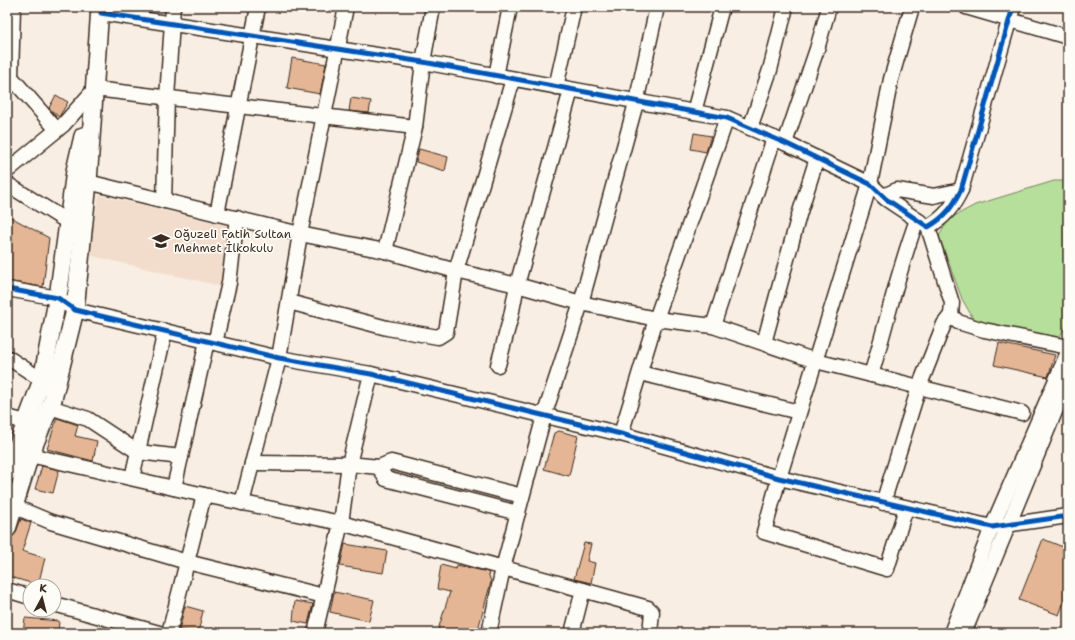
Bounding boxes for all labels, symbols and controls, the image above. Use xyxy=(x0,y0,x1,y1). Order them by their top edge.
place label: Oğuzeli Fatih Sultan Mehmet İlkokulu xyxy=(174,226,291,256)
school or university icon: Oğuzeli Fatih Sultan Mehmet İlkokulu xyxy=(151,231,171,251)
north arrow xyxy=(22,578,62,618)
text: K xyxy=(39,581,48,597)

